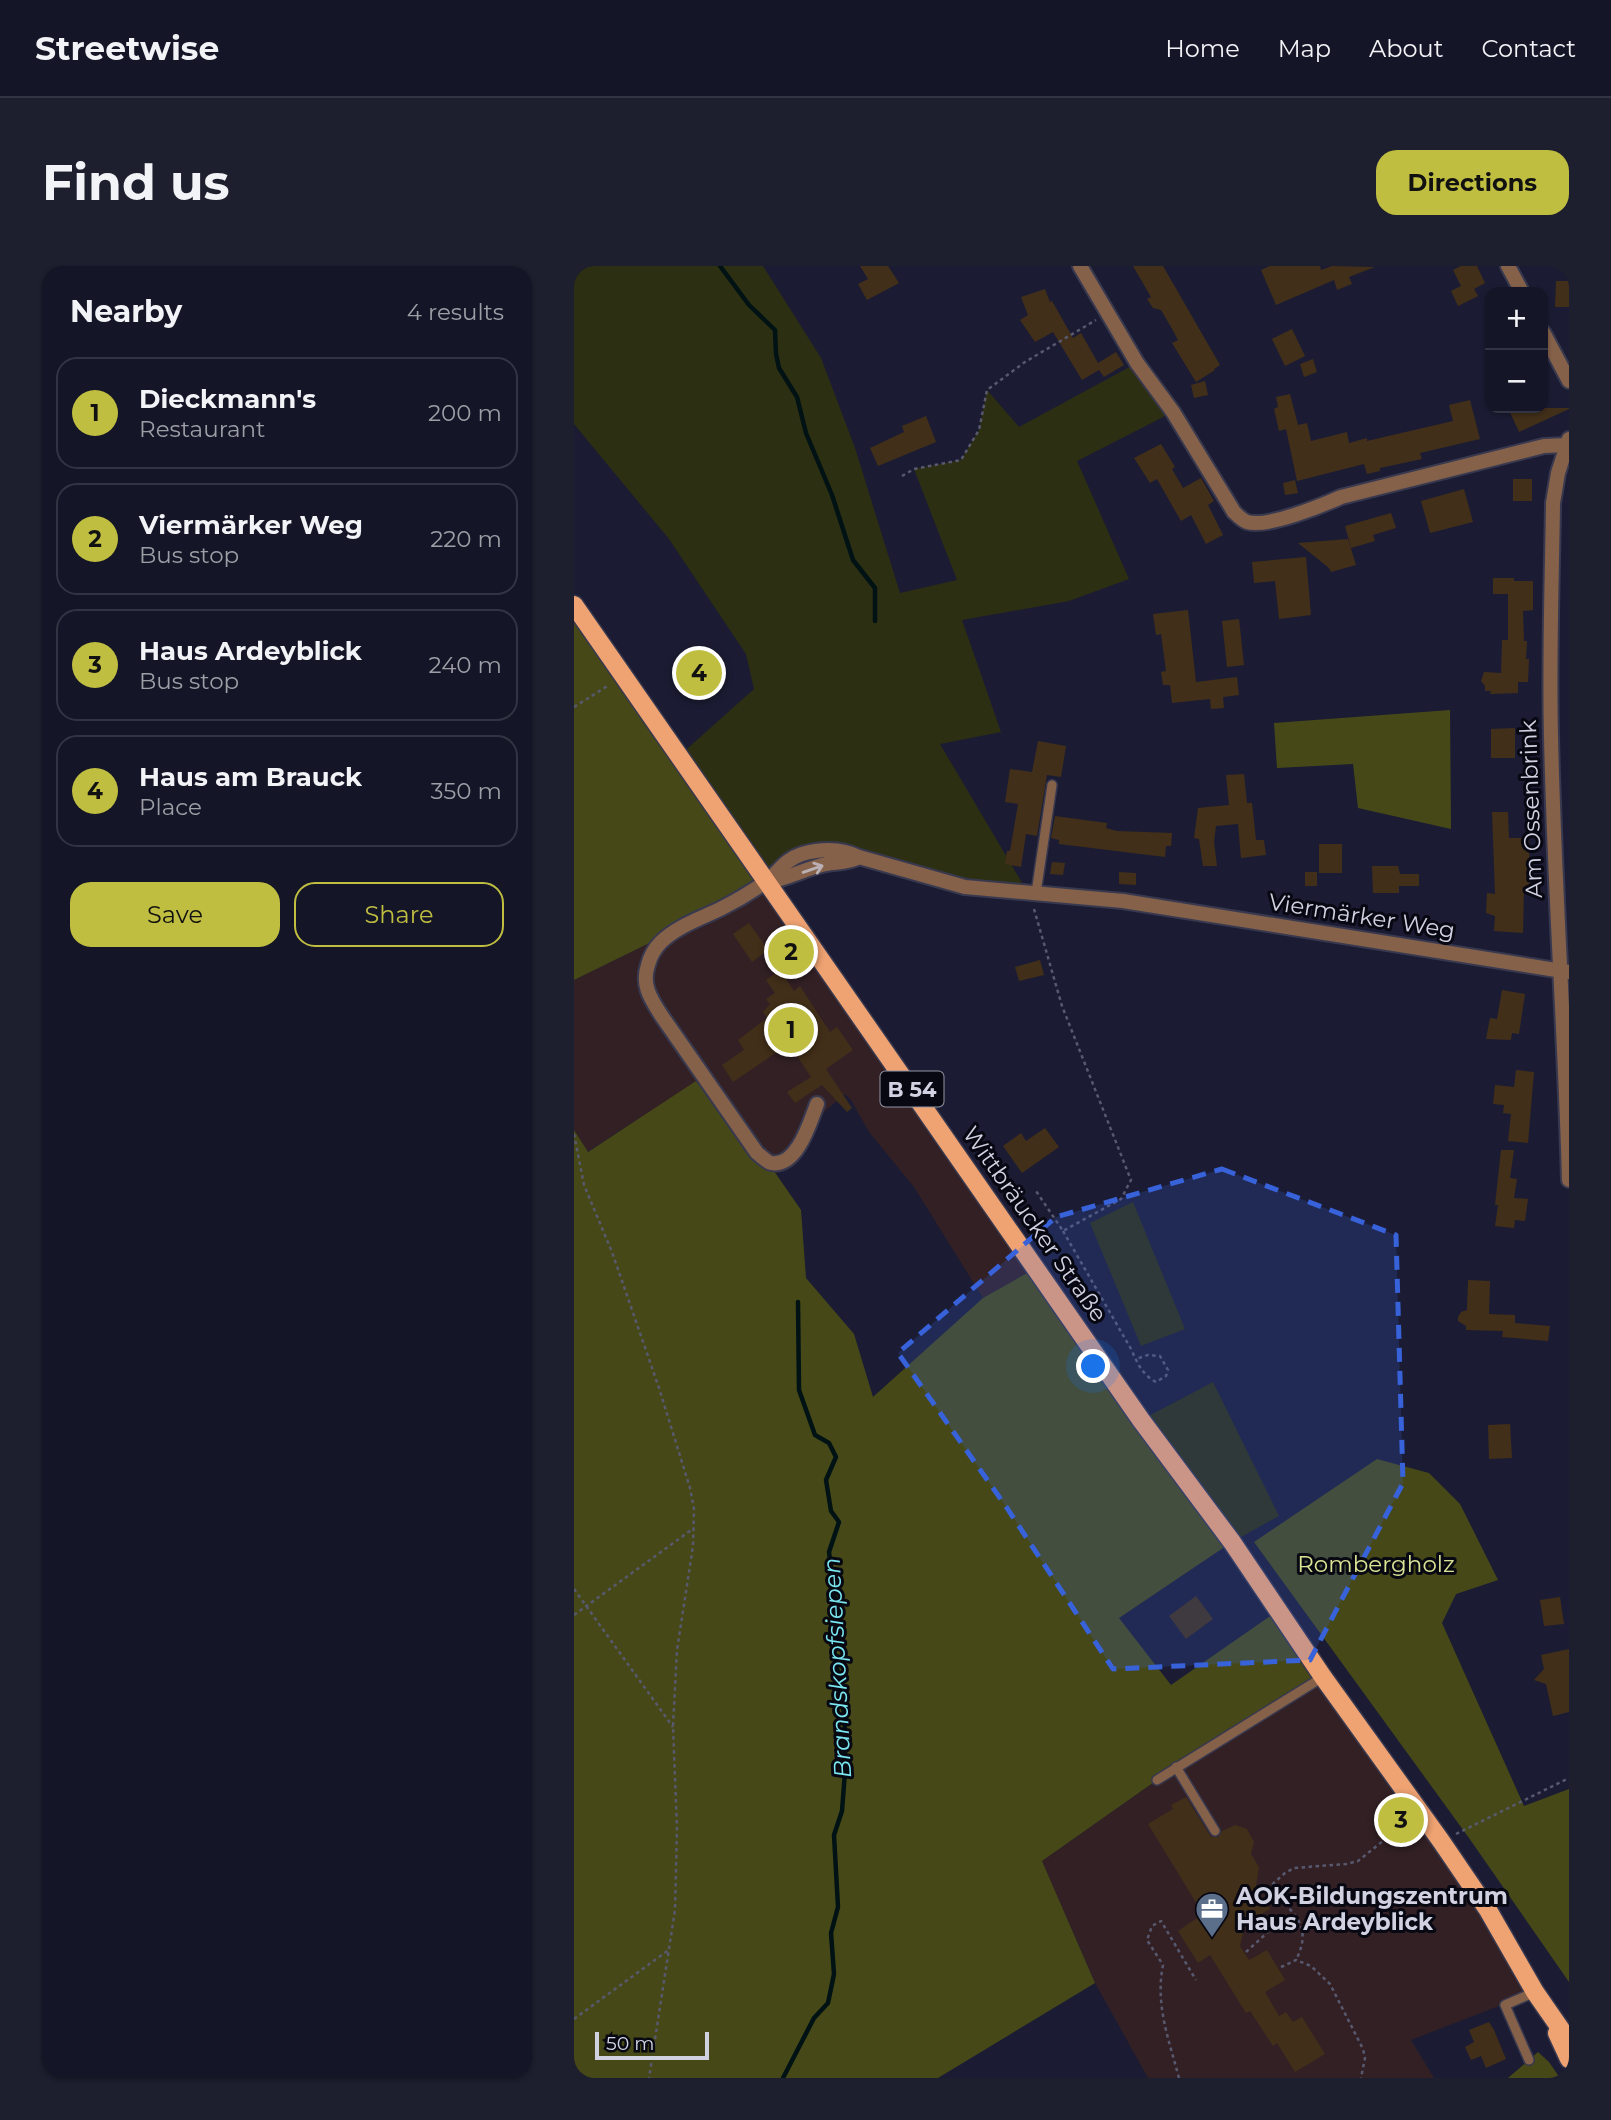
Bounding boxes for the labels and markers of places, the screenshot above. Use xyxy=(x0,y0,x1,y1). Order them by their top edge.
pin: 4 xyxy=(676,647,722,699)
pin: 2 xyxy=(768,926,814,978)
pin: 1 xyxy=(768,1004,814,1056)
pin: 3 xyxy=(1378,1794,1424,1846)
place label: AOK-Bildungszentrum Haus Ardeyblick xyxy=(1235,1882,1508,1936)
office icon: AOK-Bildungszentrum Haus Ardeyblick xyxy=(1193,1890,1231,1939)

